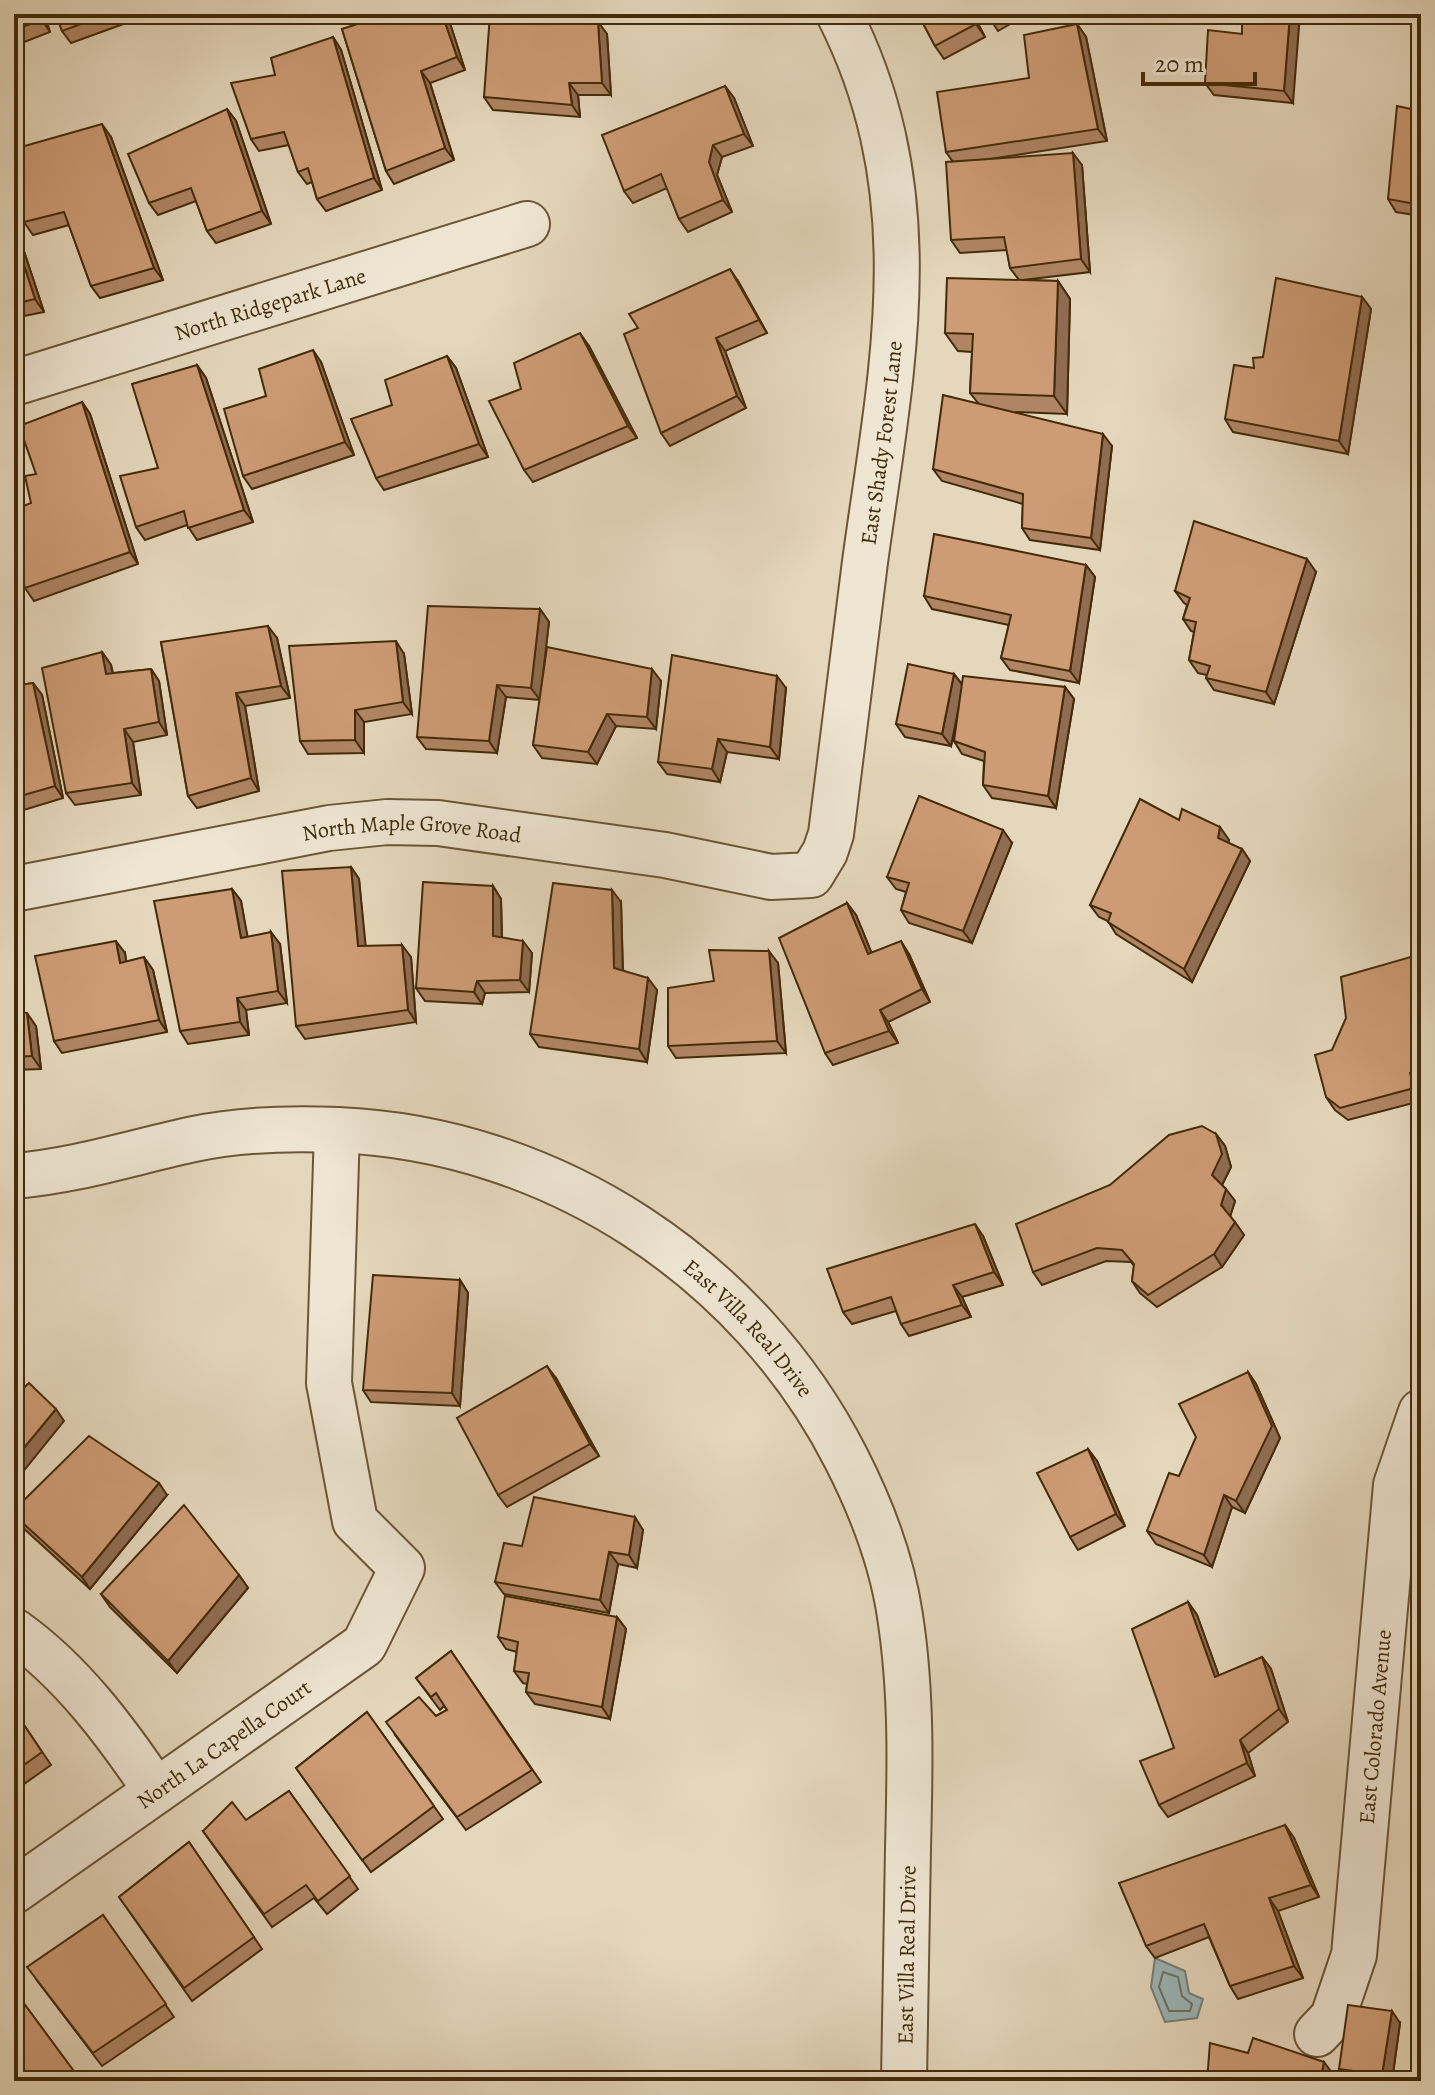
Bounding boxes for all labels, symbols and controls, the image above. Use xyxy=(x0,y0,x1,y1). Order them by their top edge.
scale bar xyxy=(1143,36,1255,86)
text: 20 m xyxy=(1155,48,1204,80)
street label: North Ridgepark Lane xyxy=(171,261,370,348)
street label: East Shady Forest Lane xyxy=(854,339,910,547)
street label: North Maple Grove Road xyxy=(300,808,523,851)
street label: East Villa Real Drive xyxy=(677,1252,820,1404)
street label: East Colorado Avenue xyxy=(1352,1628,1399,1825)
street label: North La Capella Court xyxy=(131,1673,317,1816)
street label: East Villa Real Drive xyxy=(890,1865,924,2045)

